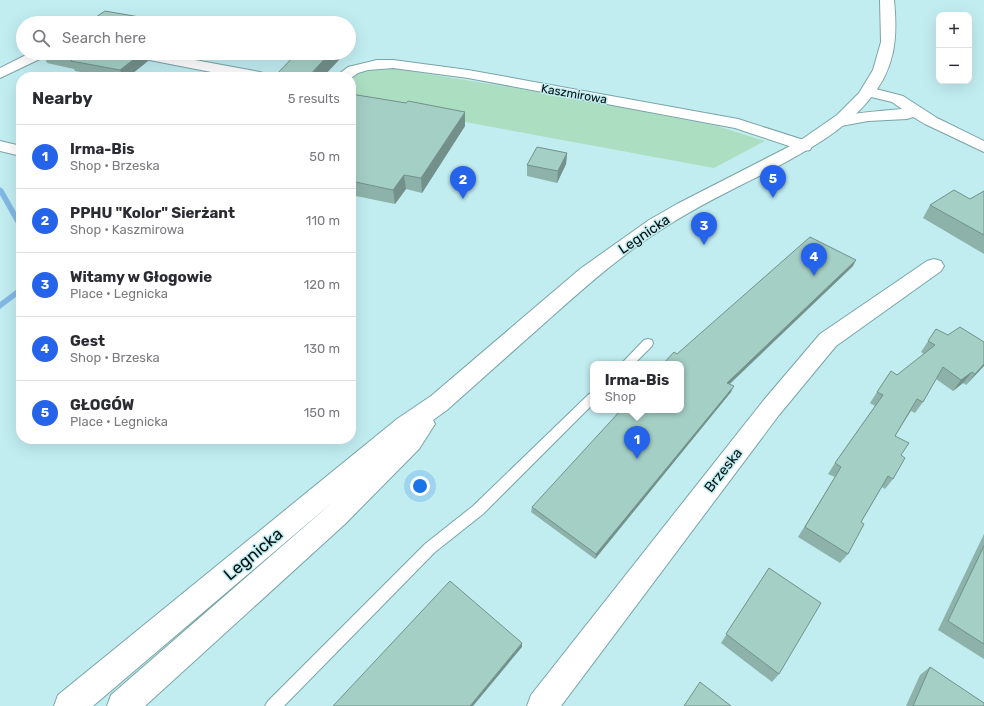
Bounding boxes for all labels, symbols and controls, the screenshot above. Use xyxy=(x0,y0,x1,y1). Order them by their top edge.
map controls xyxy=(936,12,972,84)
button: + xyxy=(936,12,972,48)
search box xyxy=(16,16,356,60)
icon: search xyxy=(30,27,52,49)
text: Search here xyxy=(62,29,146,47)
button: − xyxy=(936,48,972,84)
street label: Kaszmirowa xyxy=(540,81,608,107)
text: Nearby xyxy=(32,88,93,108)
text: 5 results xyxy=(288,91,340,106)
text: Irma-Bis xyxy=(70,140,135,158)
text: 1 xyxy=(42,149,48,164)
text: 50 m xyxy=(309,149,340,164)
text: Shop · Brzeska xyxy=(70,158,160,173)
pin: 5 xyxy=(760,165,786,198)
pin: 2 xyxy=(450,166,476,199)
text: PPHU "Kolor" Sierżant xyxy=(70,204,235,222)
street label: Legnicka xyxy=(615,211,673,258)
pin: 3 xyxy=(691,212,717,245)
text: 2 xyxy=(41,213,49,228)
text: 110 m xyxy=(306,213,340,228)
text: Shop · Kaszmirowa xyxy=(70,222,184,237)
pin: 4 xyxy=(801,243,827,276)
text: Witamy w Głogowie xyxy=(70,268,212,286)
text: 3 xyxy=(41,277,49,292)
text: 120 m xyxy=(304,277,340,292)
text: Place · Legnicka xyxy=(70,286,168,301)
text: Gest xyxy=(70,332,105,350)
text: 4 xyxy=(41,341,49,356)
text: 130 m xyxy=(304,341,340,356)
text: Shop · Brzeska xyxy=(70,350,160,365)
popup xyxy=(590,361,684,413)
text: Irma-Bis xyxy=(605,371,669,389)
text: Shop xyxy=(605,389,636,404)
text: GŁOGÓW xyxy=(70,396,134,414)
text: 5 xyxy=(41,405,49,420)
text: 150 m xyxy=(304,405,340,420)
text: Place · Legnicka xyxy=(70,414,168,429)
pin: 1 xyxy=(624,426,650,459)
street label: Brzeska xyxy=(701,445,746,496)
your location xyxy=(410,476,430,496)
street label: Legnicka xyxy=(219,524,287,584)

